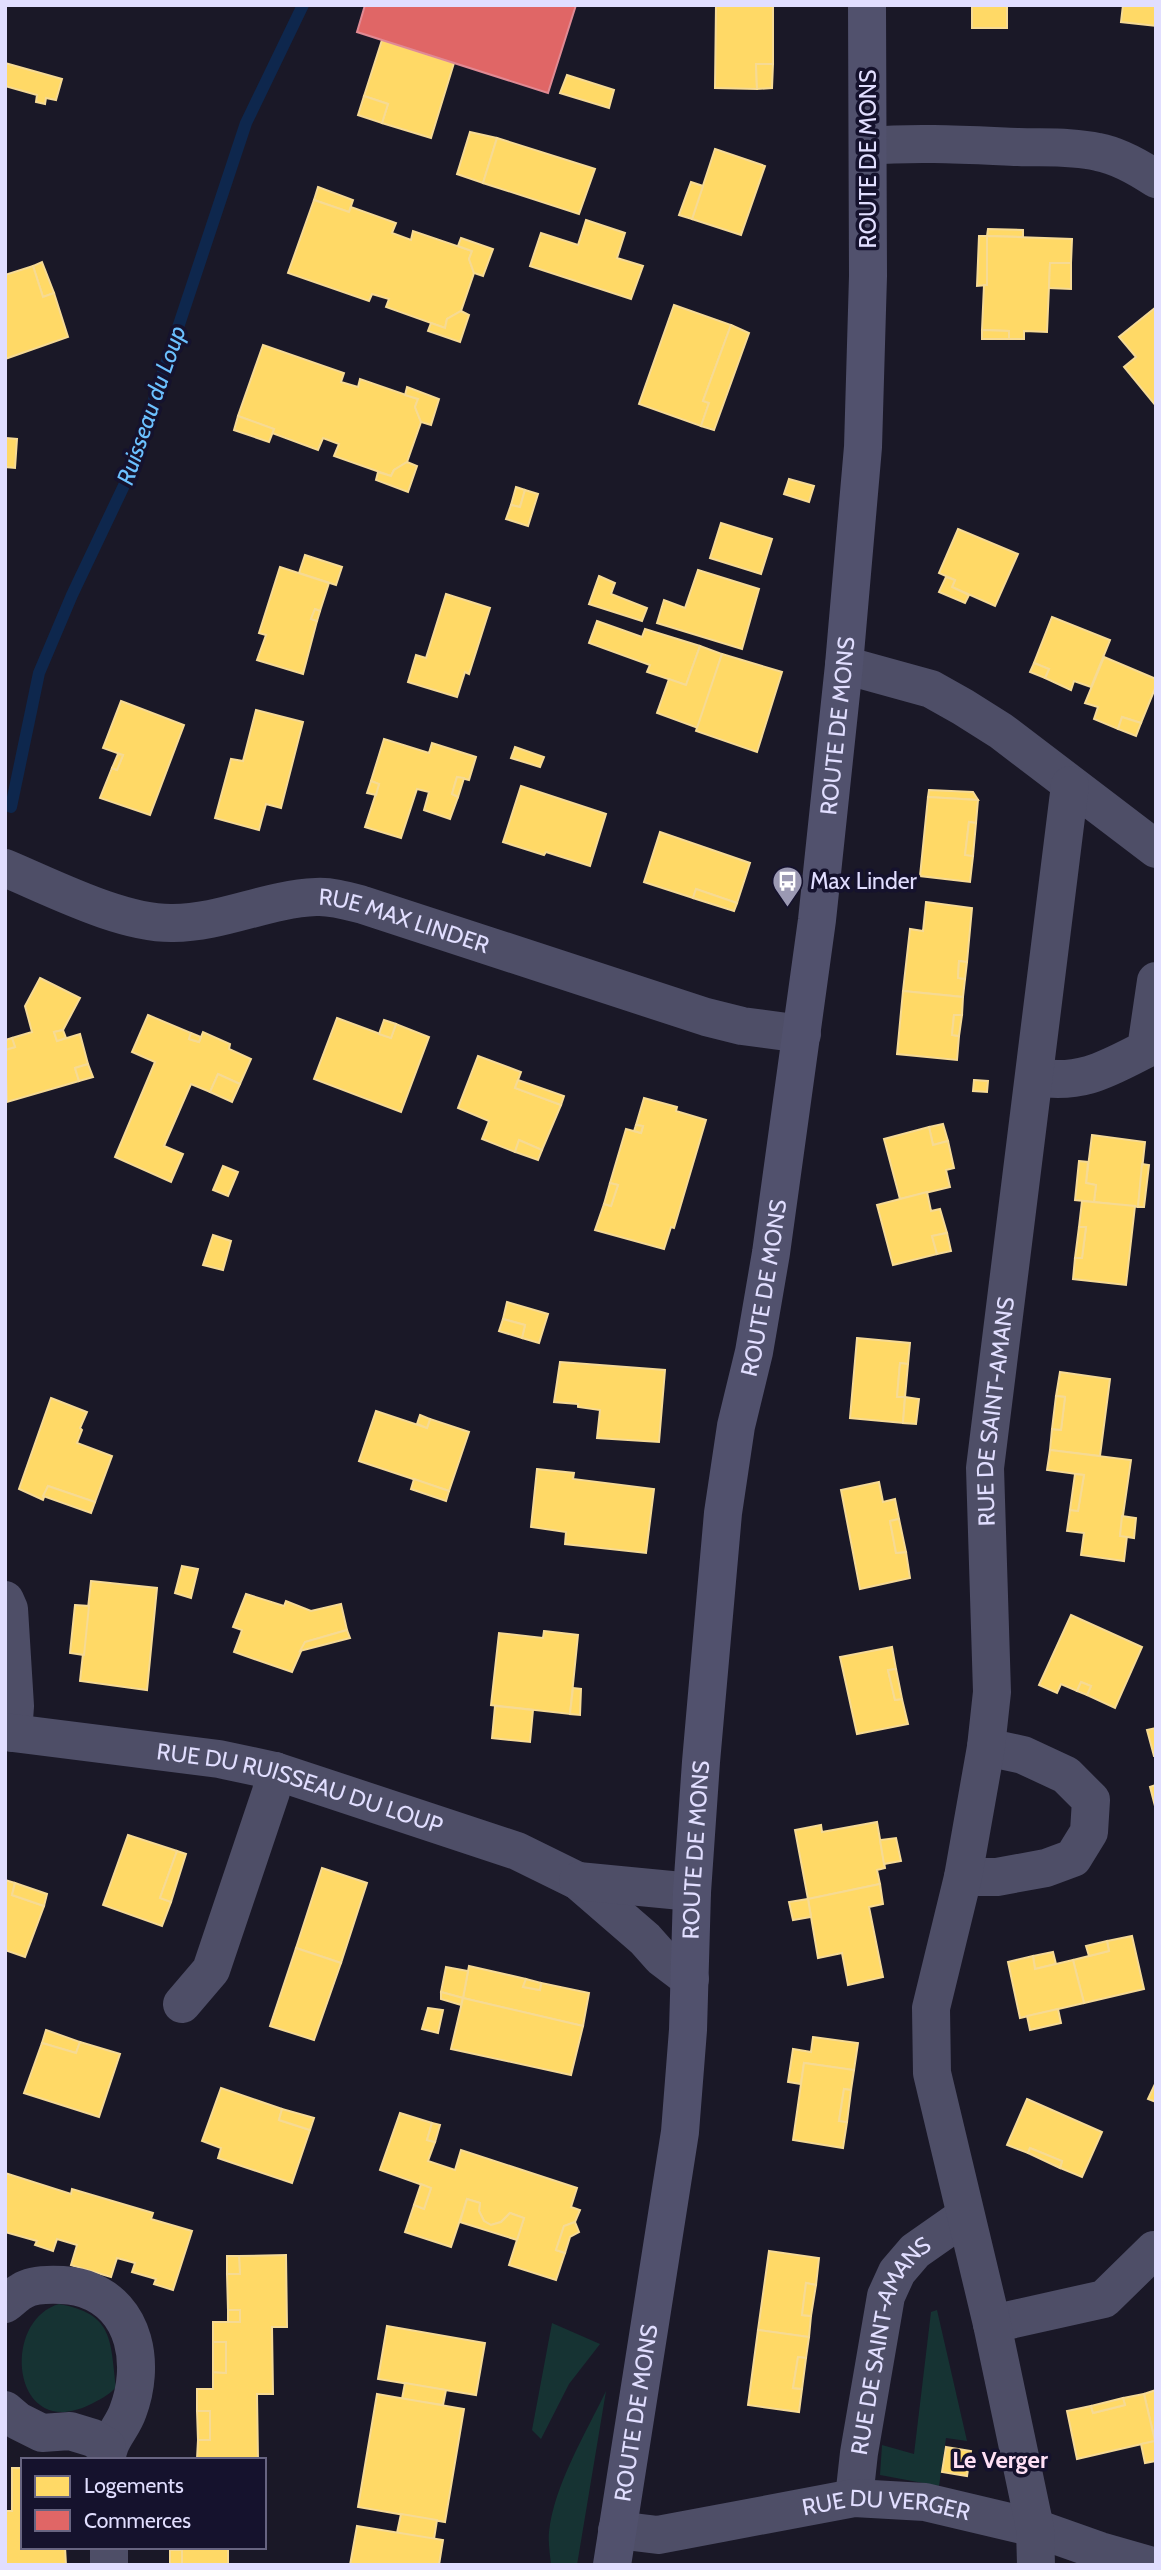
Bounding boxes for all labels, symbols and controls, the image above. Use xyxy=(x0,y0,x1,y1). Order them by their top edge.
street label: ROUTE DE MONS xyxy=(854,70,882,248)
water label: Ruisseau du Loup xyxy=(110,322,192,488)
street label: ROUTE DE MONS xyxy=(814,635,860,816)
bus stop icon: Max Linder xyxy=(770,864,804,908)
place label: Max Linder xyxy=(810,867,917,895)
street label: RUE MAX LINDER xyxy=(318,883,493,959)
street label: ROUTE DE MONS xyxy=(735,1198,792,1379)
street label: RUE DE SAINT-AMANS xyxy=(971,1295,1020,1527)
street label: RUE DU RUISSEAU DU LOUP xyxy=(155,1737,446,1840)
street label: ROUTE DE MONS xyxy=(677,1760,715,1940)
street label: RUE DE SAINT-AMANS xyxy=(845,2231,936,2457)
street label: ROUTE DE MONS xyxy=(608,2322,664,2503)
district label: Le Verger xyxy=(952,2445,1048,2474)
legend xyxy=(21,2458,266,2549)
text: Logements xyxy=(84,2473,184,2498)
street label: RUE DU VERGER xyxy=(800,2484,973,2526)
text: Commerces xyxy=(84,2508,191,2533)

